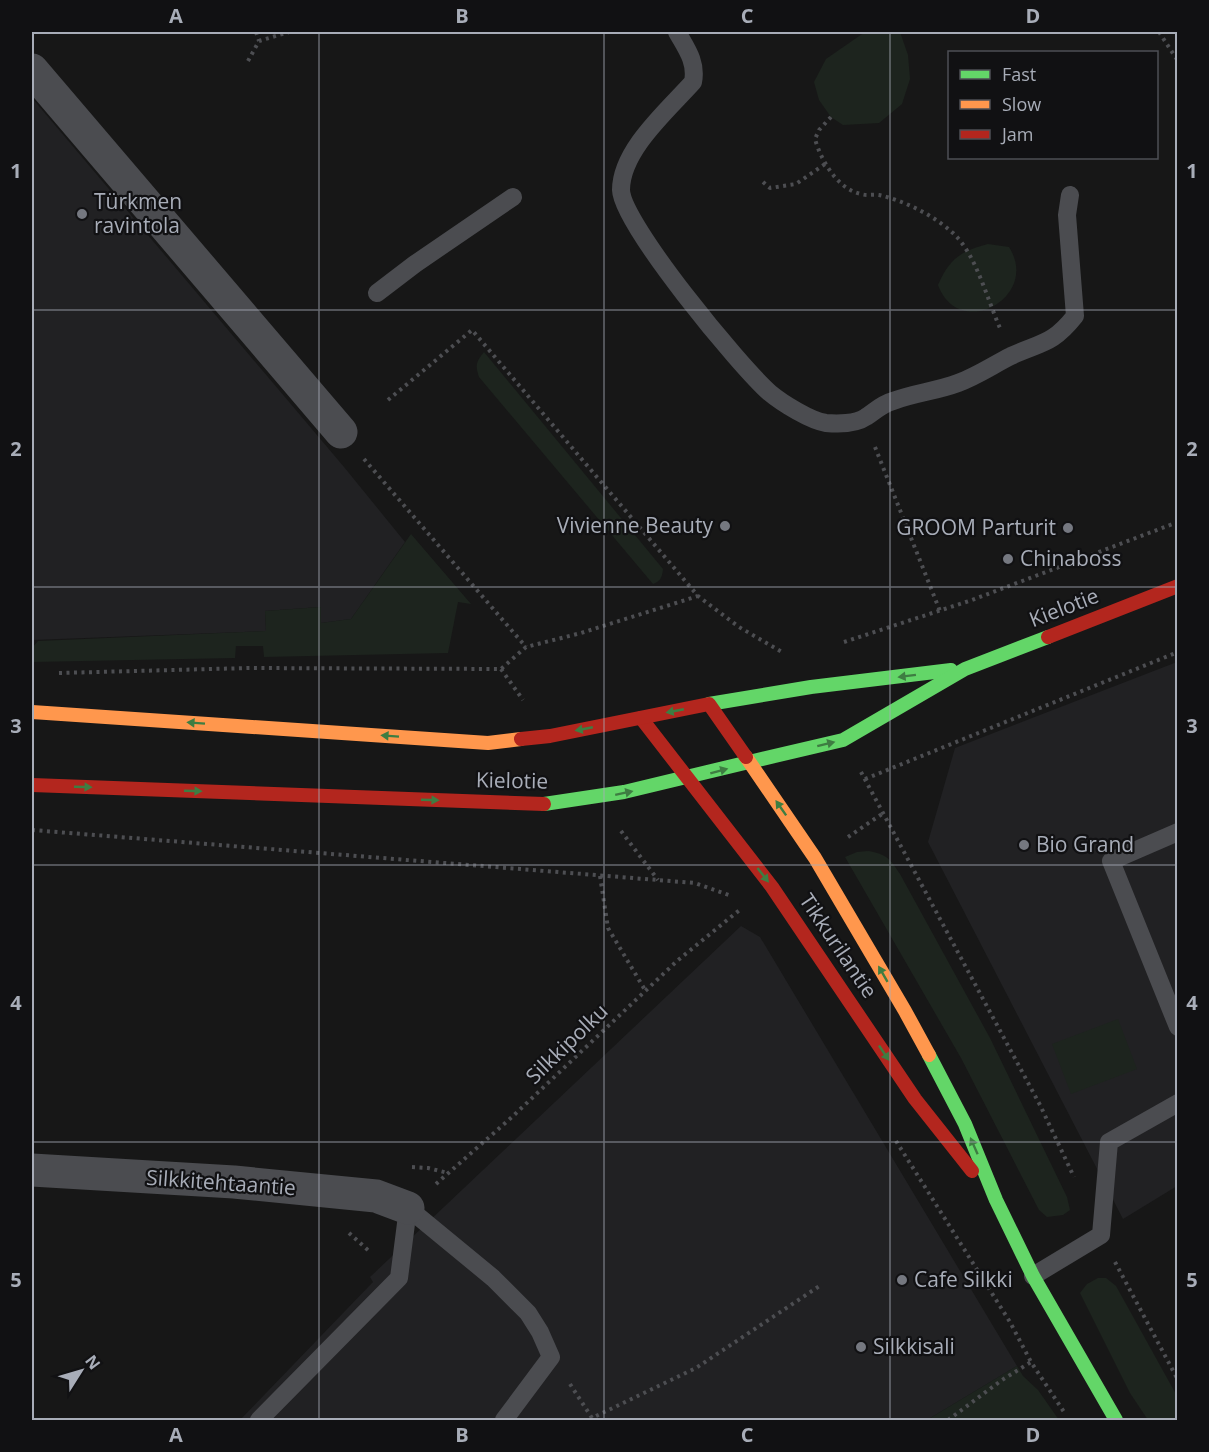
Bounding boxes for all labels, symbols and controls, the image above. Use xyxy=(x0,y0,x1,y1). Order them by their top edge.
text: A xyxy=(169,2,183,29)
text: B xyxy=(455,2,469,29)
text: C xyxy=(741,2,754,29)
text: D xyxy=(1026,2,1040,29)
legend xyxy=(948,51,1158,159)
text: Fast xyxy=(1002,62,1036,86)
text: Slow xyxy=(1002,92,1041,116)
text: Jam xyxy=(1000,122,1034,146)
text: 1 xyxy=(10,157,22,184)
text: 1 xyxy=(1186,157,1198,184)
place label: Türkmen ravintola xyxy=(94,187,182,239)
marker: Türkmen ravintola xyxy=(75,207,89,221)
text: 2 xyxy=(10,435,22,462)
text: 2 xyxy=(1186,435,1198,462)
place label: Vivienne Beauty xyxy=(557,511,713,539)
place label: GROOM Parturit xyxy=(896,513,1056,541)
marker: Vivienne Beauty xyxy=(718,519,732,533)
marker: GROOM Parturit xyxy=(1061,521,1075,535)
place label: Chinaboss xyxy=(1020,544,1121,572)
marker: Chinaboss xyxy=(1001,552,1015,566)
street label: Kielotie xyxy=(1025,581,1102,633)
one-way arrow xyxy=(897,671,916,680)
one-way arrow xyxy=(665,707,684,716)
text: 3 xyxy=(10,712,22,739)
text: 3 xyxy=(1186,712,1198,739)
one-way arrow xyxy=(186,718,205,727)
one-way arrow xyxy=(575,725,593,735)
one-way arrow xyxy=(381,731,400,741)
one-way arrow xyxy=(817,738,836,748)
street label: Kielotie xyxy=(476,765,548,795)
one-way arrow xyxy=(709,765,728,775)
one-way arrow xyxy=(74,782,93,792)
one-way arrow xyxy=(184,786,203,796)
one-way arrow xyxy=(615,788,634,797)
one-way arrow xyxy=(421,795,440,805)
one-way arrow xyxy=(776,800,787,816)
place label: Bio Grand xyxy=(1036,830,1134,858)
marker: Bio Grand xyxy=(1017,838,1031,852)
one-way arrow xyxy=(756,867,768,882)
street label: Tikkurilantie xyxy=(794,888,884,1003)
one-way arrow xyxy=(879,965,889,982)
text: 4 xyxy=(10,989,22,1016)
text: 4 xyxy=(1186,989,1198,1016)
street label: Silkkipolku xyxy=(519,997,614,1090)
one-way arrow xyxy=(879,1045,890,1061)
one-way arrow xyxy=(970,1137,979,1154)
street label: Silkkitehtaantie xyxy=(145,1163,297,1201)
place label: Cafe Silkki xyxy=(914,1265,1013,1293)
text: 5 xyxy=(10,1266,22,1293)
text: 5 xyxy=(1186,1266,1198,1293)
marker: Cafe Silkki xyxy=(895,1273,909,1287)
place label: Silkkisali xyxy=(873,1332,955,1360)
marker: Silkkisali xyxy=(854,1340,868,1354)
north arrow xyxy=(51,1341,111,1401)
text: N xyxy=(80,1350,106,1374)
text: A xyxy=(169,1421,183,1448)
text: B xyxy=(455,1421,469,1448)
text: C xyxy=(741,1421,754,1448)
text: D xyxy=(1026,1421,1040,1448)

